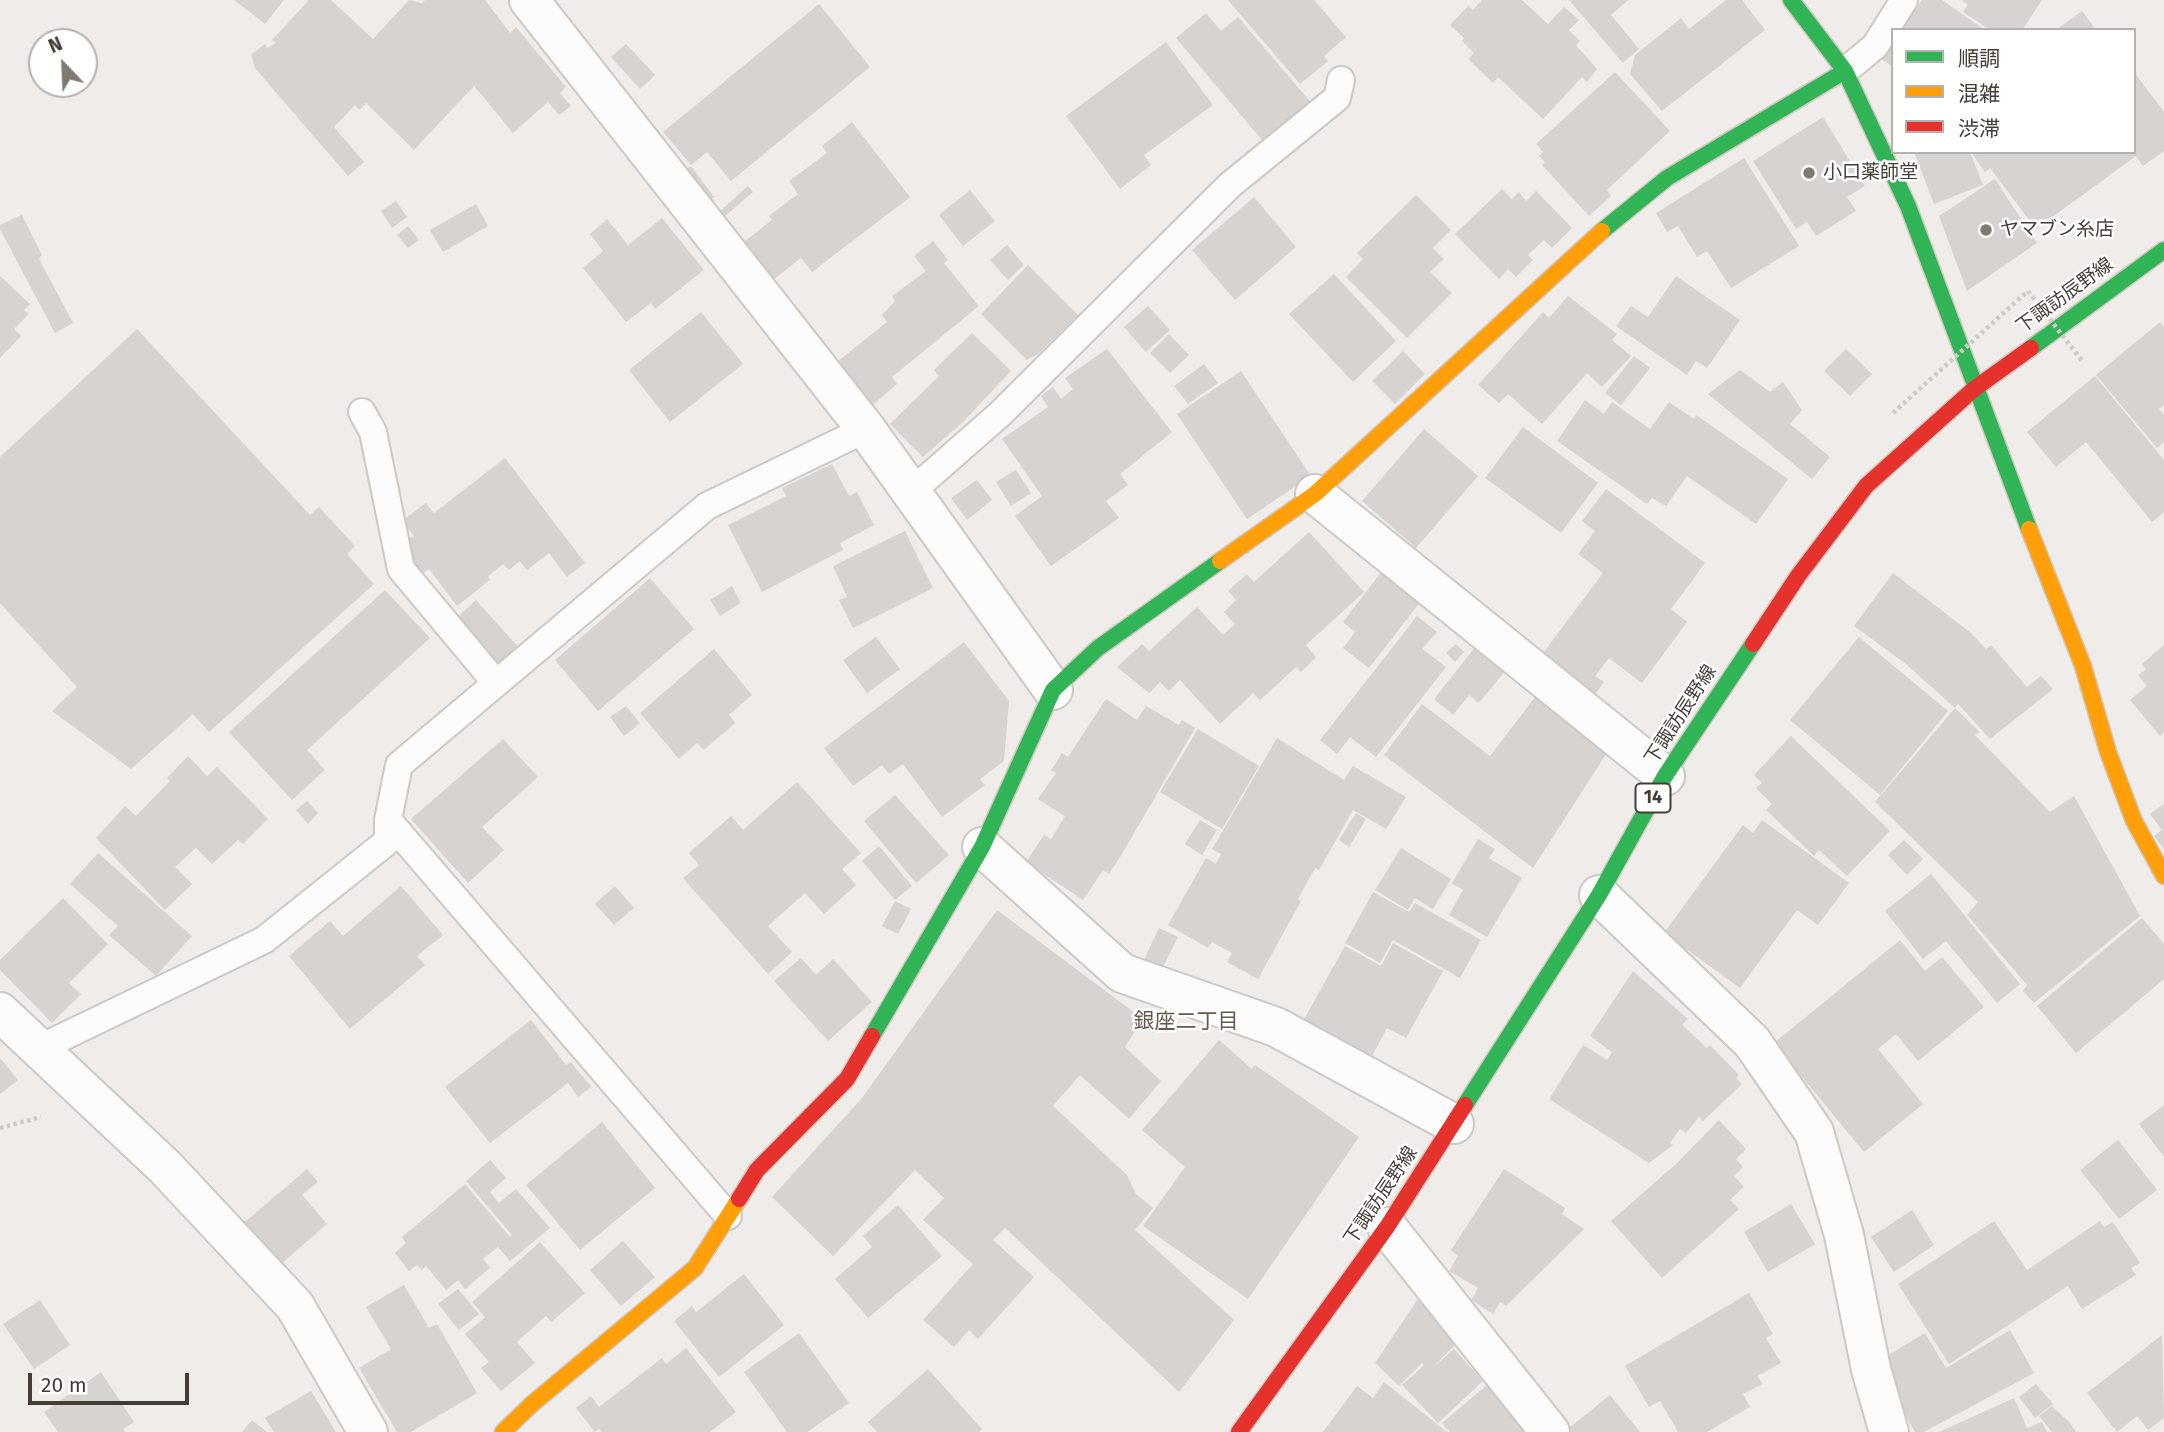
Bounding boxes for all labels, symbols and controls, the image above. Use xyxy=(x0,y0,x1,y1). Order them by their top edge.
north arrow xyxy=(28,28,98,98)
legend xyxy=(1891,28,2136,154)
text: N xyxy=(45,32,66,58)
text: 順調 xyxy=(1958,46,2000,72)
text: 混雑 xyxy=(1958,81,2000,107)
text: 渋滞 xyxy=(1958,116,2000,142)
place label: 小口薬師堂 xyxy=(1823,162,1918,184)
marker: 小口薬師堂 xyxy=(1801,165,1817,181)
place label: ヤマブン糸店 xyxy=(2000,219,2114,241)
marker: ヤマブン糸店 xyxy=(1978,222,1994,238)
street label: 下諏訪辰野線 xyxy=(2012,253,2118,339)
street label: 下諏訪辰野線 xyxy=(1640,661,1722,769)
road number: 14 xyxy=(1636,784,1670,812)
district label: 銀座二丁目 xyxy=(1134,1009,1238,1035)
street label: 下諏訪辰野線 xyxy=(1340,1142,1422,1250)
scale bar xyxy=(32,1358,192,1402)
text: 20 m xyxy=(41,1372,87,1398)

